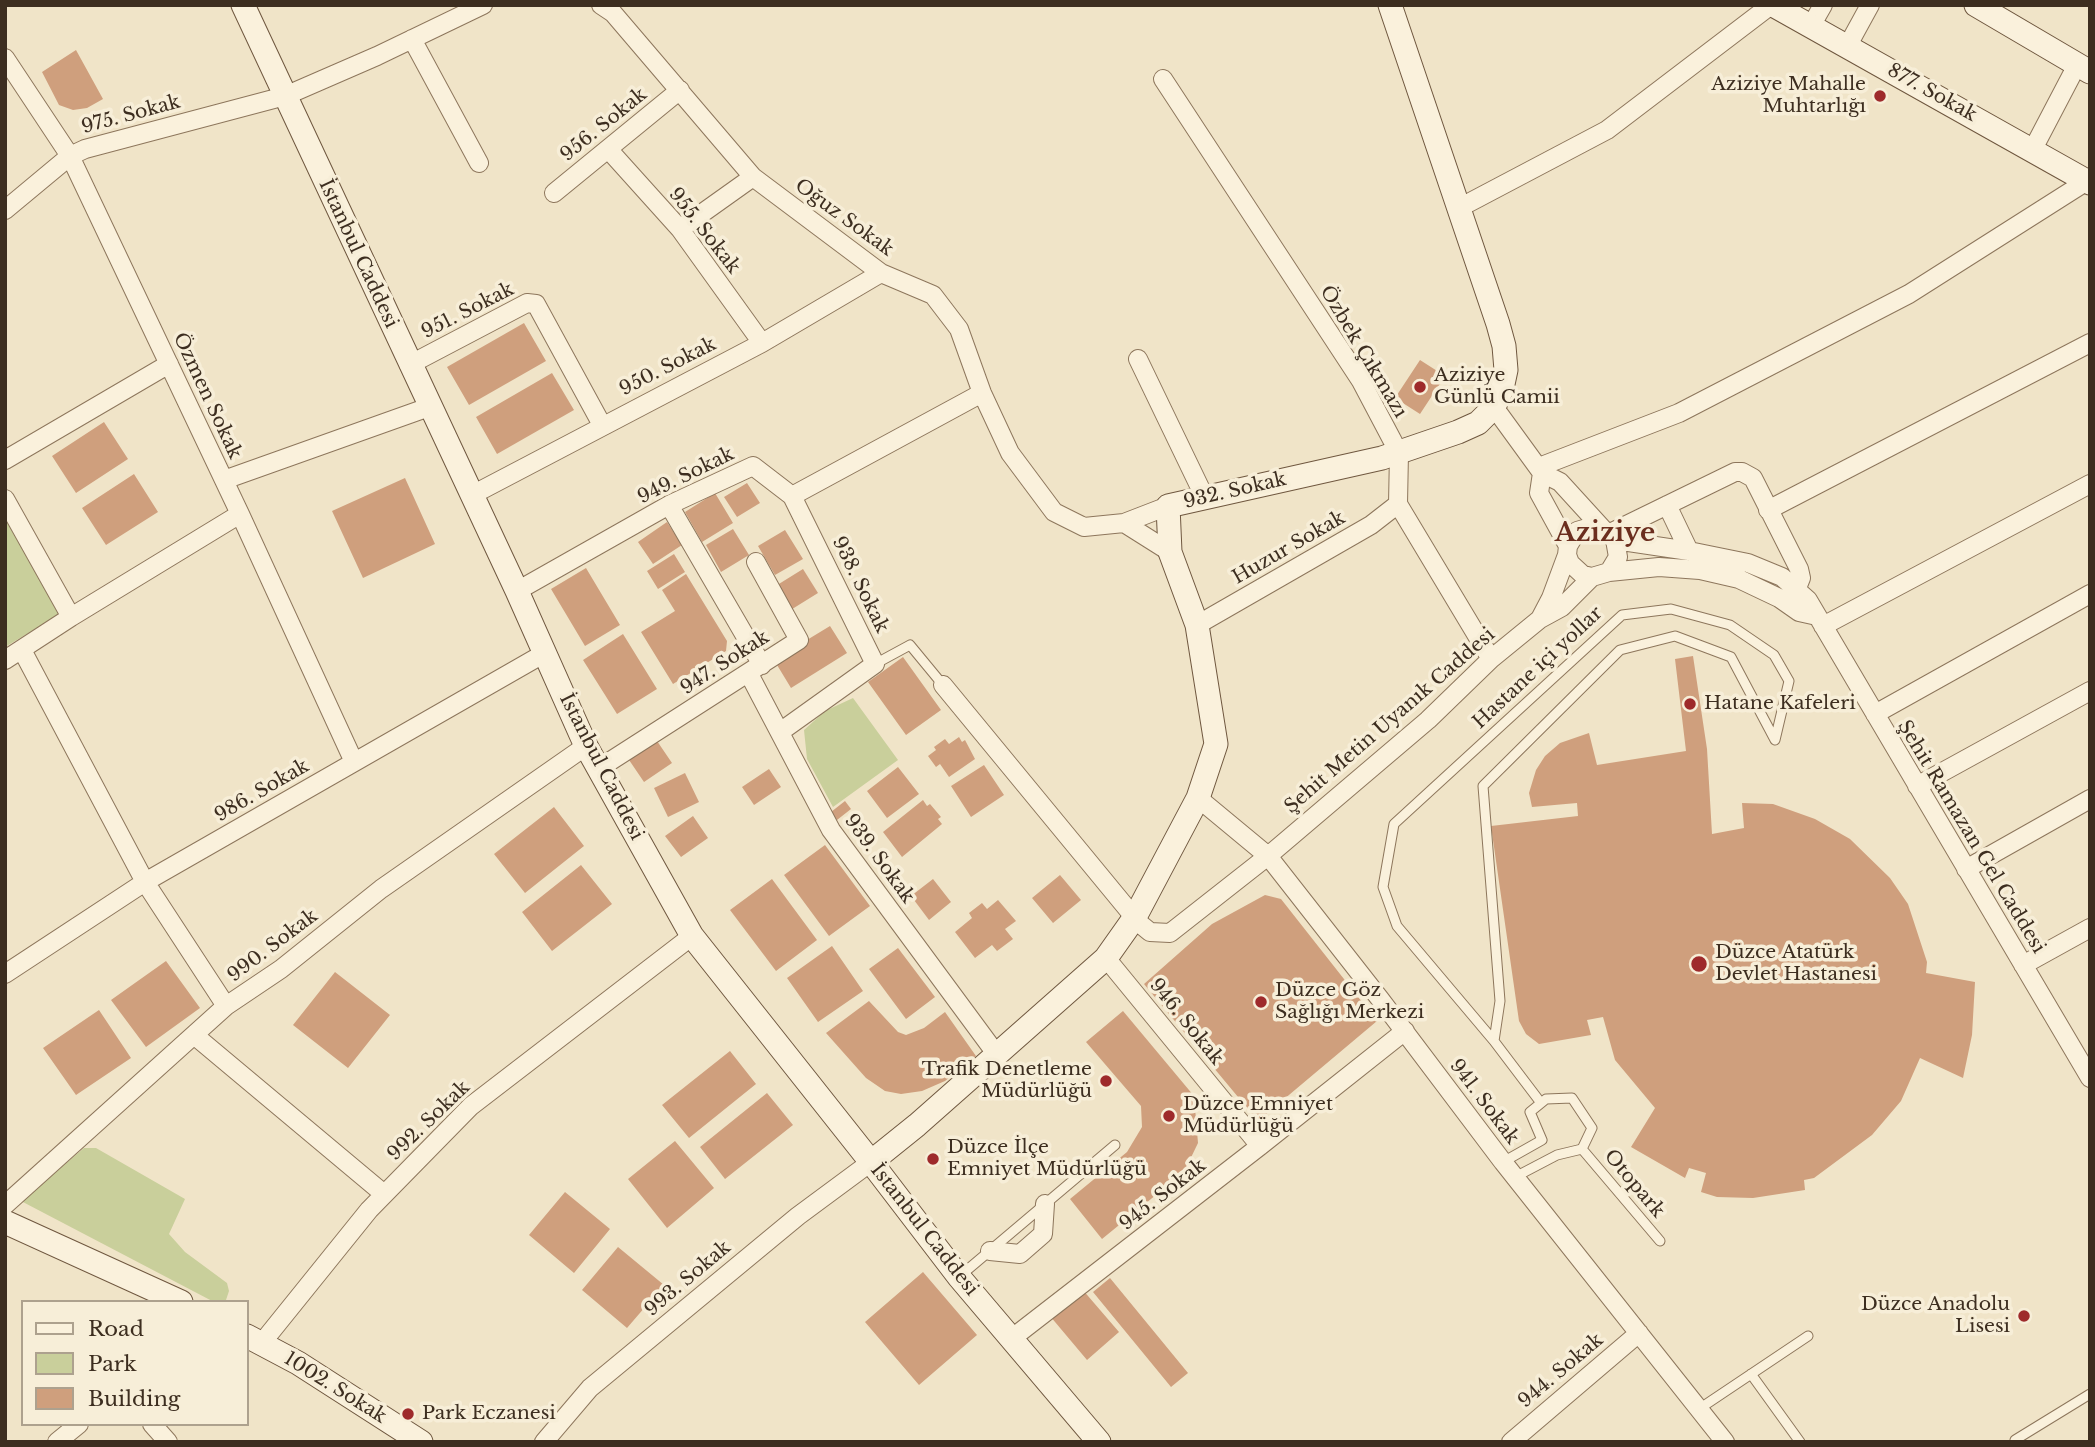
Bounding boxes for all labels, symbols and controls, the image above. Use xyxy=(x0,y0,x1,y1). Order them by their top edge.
street label: 877. Sokak xyxy=(1883,59,1981,127)
place label: Aziziye Mahalle Muhtarlığı xyxy=(1711,74,1866,118)
street label: 956. Sokak xyxy=(556,83,652,167)
marker: Aziziye Mahalle Muhtarlığı xyxy=(1872,88,1888,104)
street label: 975. Sokak xyxy=(79,91,183,139)
street label: Oğuz Sokak xyxy=(790,175,898,261)
street label: İstanbul Caddesi xyxy=(314,176,402,332)
street label: 955. Sokak xyxy=(663,184,745,278)
street label: 951. Sokak xyxy=(418,278,518,344)
street label: Özbek Çıkmazı xyxy=(1315,282,1411,422)
street label: Özmen Sokak xyxy=(168,329,246,463)
street label: 950. Sokak xyxy=(616,333,720,401)
place label: Aziziye Günlü Camii xyxy=(1434,365,1560,409)
marker: Aziziye Günlü Camii xyxy=(1412,379,1428,395)
street label: 949. Sokak xyxy=(634,443,738,509)
street label: 932. Sokak xyxy=(1181,468,1289,514)
street label: Huzur Sokak xyxy=(1229,507,1349,589)
district label: Aziziye xyxy=(1555,518,1655,550)
street label: 938. Sokak xyxy=(827,533,893,637)
street label: Hastane içi yollar xyxy=(1469,602,1607,734)
street label: Şehit Metin Uyanık Caddesi xyxy=(1280,623,1500,819)
street label: 947. Sokak xyxy=(677,626,773,700)
street label: İstanbul Caddesi xyxy=(554,690,648,844)
place label: Hatane Kafeleri xyxy=(1704,693,1856,715)
marker: Hatane Kafeleri xyxy=(1682,696,1698,712)
street label: Şehit Ramazan Gel Caddesi xyxy=(1892,716,2050,958)
street label: 986. Sokak xyxy=(211,755,313,827)
street label: 939. Sokak xyxy=(839,810,919,908)
street label: 990. Sokak xyxy=(224,905,322,987)
place label: Düzce Atatürk Devlet Hastanesi xyxy=(1715,942,1877,986)
marker: Düzce Atatürk Devlet Hastanesi xyxy=(1689,954,1709,974)
street label: 946. Sokak xyxy=(1144,974,1228,1070)
place label: Düzce Göz Sağlığı Merkezi xyxy=(1275,980,1424,1024)
marker: Düzce Göz Sağlığı Merkezi xyxy=(1253,994,1269,1010)
street label: 941. Sokak xyxy=(1445,1055,1523,1149)
place label: Trafik Denetleme Müdürlüğü xyxy=(922,1059,1092,1103)
marker: Trafik Denetleme Müdürlüğü xyxy=(1098,1073,1114,1089)
street label: 992. Sokak xyxy=(383,1076,475,1166)
place label: Düzce Emniyet Müdürlüğü xyxy=(1183,1094,1333,1138)
marker: Düzce Emniyet Müdürlüğü xyxy=(1161,1108,1177,1124)
place label: Düzce İlçe Emniyet Müdürlüğü xyxy=(947,1137,1147,1181)
street label: Otopark xyxy=(1599,1145,1669,1223)
marker: Düzce İlçe Emniyet Müdürlüğü xyxy=(925,1151,941,1167)
street label: 945. Sokak xyxy=(1115,1154,1211,1236)
street label: İstanbul Caddesi xyxy=(865,1159,983,1301)
street label: 993. Sokak xyxy=(640,1236,736,1322)
place label: Düzce Anadolu Lisesi xyxy=(1861,1294,2010,1338)
legend xyxy=(21,1300,248,1426)
marker: Düzce Anadolu Lisesi xyxy=(2016,1308,2032,1324)
text: Road xyxy=(88,1316,144,1342)
street label: 944. Sokak xyxy=(1514,1329,1608,1413)
street label: 1002. Sokak xyxy=(280,1347,390,1429)
text: Park xyxy=(88,1351,137,1377)
text: Building xyxy=(88,1386,180,1412)
place label: Park Eczanesi xyxy=(422,1403,556,1425)
marker: Park Eczanesi xyxy=(400,1406,416,1422)

